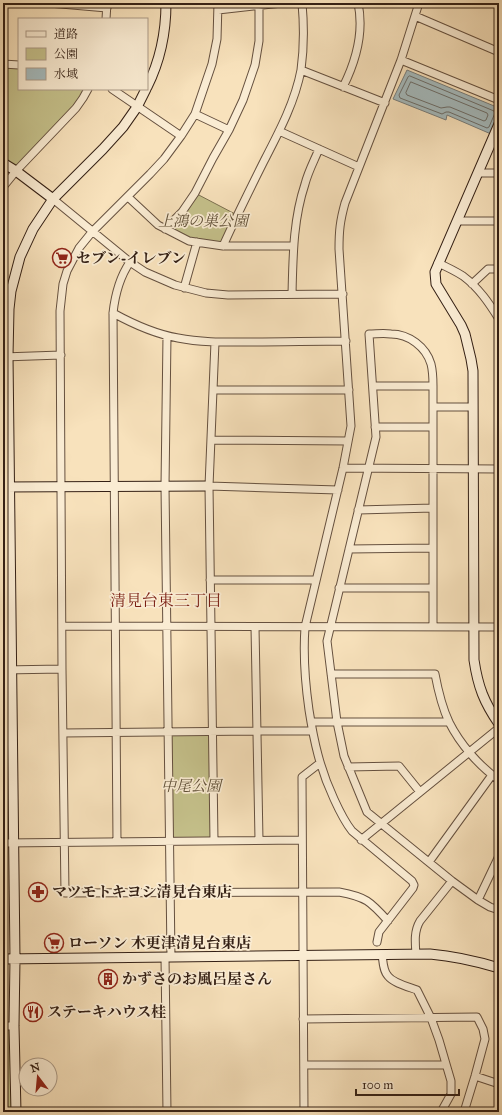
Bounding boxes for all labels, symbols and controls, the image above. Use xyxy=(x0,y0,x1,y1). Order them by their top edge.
legend xyxy=(18,18,148,90)
text: 道路 xyxy=(54,27,78,41)
text: 公園 xyxy=(54,47,78,61)
text: 水域 xyxy=(54,67,78,81)
park label: 上鴻の巣公園 xyxy=(158,212,251,230)
supermarket icon: セブン-イレブン xyxy=(51,247,73,269)
place label: セブン-イレブン xyxy=(76,249,186,267)
district label: 清見台東三丁目 xyxy=(110,591,222,610)
park label: 中尾公園 xyxy=(161,777,224,795)
pharmacy icon: マツモトキヨシ清見台東店 xyxy=(27,881,49,903)
place label: マツモトキヨシ清見台東店 xyxy=(52,883,232,901)
supermarket icon: ローソン 木更津清見台東店 xyxy=(43,932,65,954)
place label: ローソン 木更津清見台東店 xyxy=(68,934,251,952)
building icon: かずさのお風呂屋さん xyxy=(97,968,119,990)
place label: かずさのお風呂屋さん xyxy=(122,970,272,988)
restaurant icon: ステーキハウス桂 xyxy=(22,1001,44,1023)
place label: ステーキハウス桂 xyxy=(47,1003,166,1021)
north arrow xyxy=(18,1057,58,1097)
text: N xyxy=(29,1060,42,1075)
scale bar xyxy=(356,1071,459,1097)
text: 100 m xyxy=(362,1078,393,1092)

